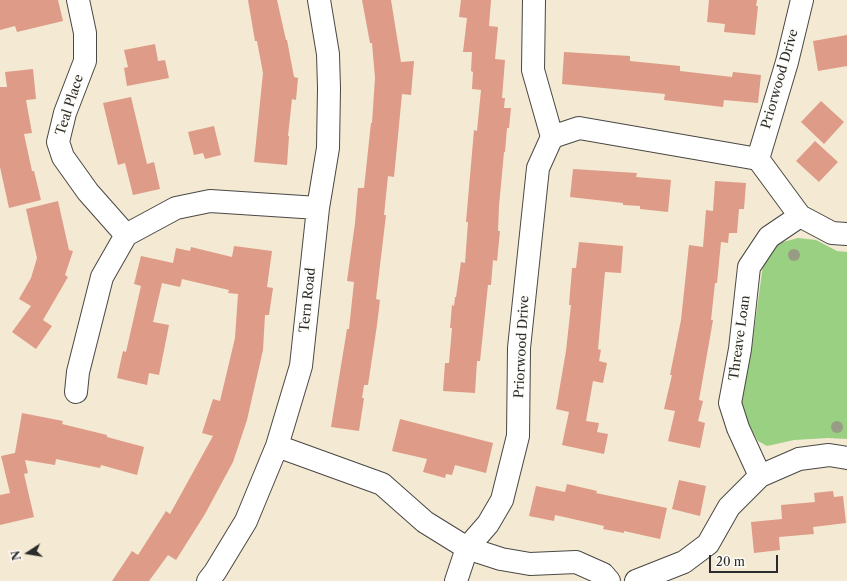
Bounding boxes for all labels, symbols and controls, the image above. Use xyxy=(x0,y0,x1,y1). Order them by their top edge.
street label: Priorwood Drive xyxy=(758,27,802,131)
street label: Teal Place xyxy=(53,72,87,138)
street label: Tern Road xyxy=(297,267,319,333)
street label: Threave Loan xyxy=(726,294,754,382)
street label: Priorwood Drive xyxy=(512,295,532,399)
north arrow xyxy=(8,533,48,573)
scale bar xyxy=(711,547,780,573)
text: N xyxy=(8,549,24,562)
text: 20 m xyxy=(716,554,745,569)

